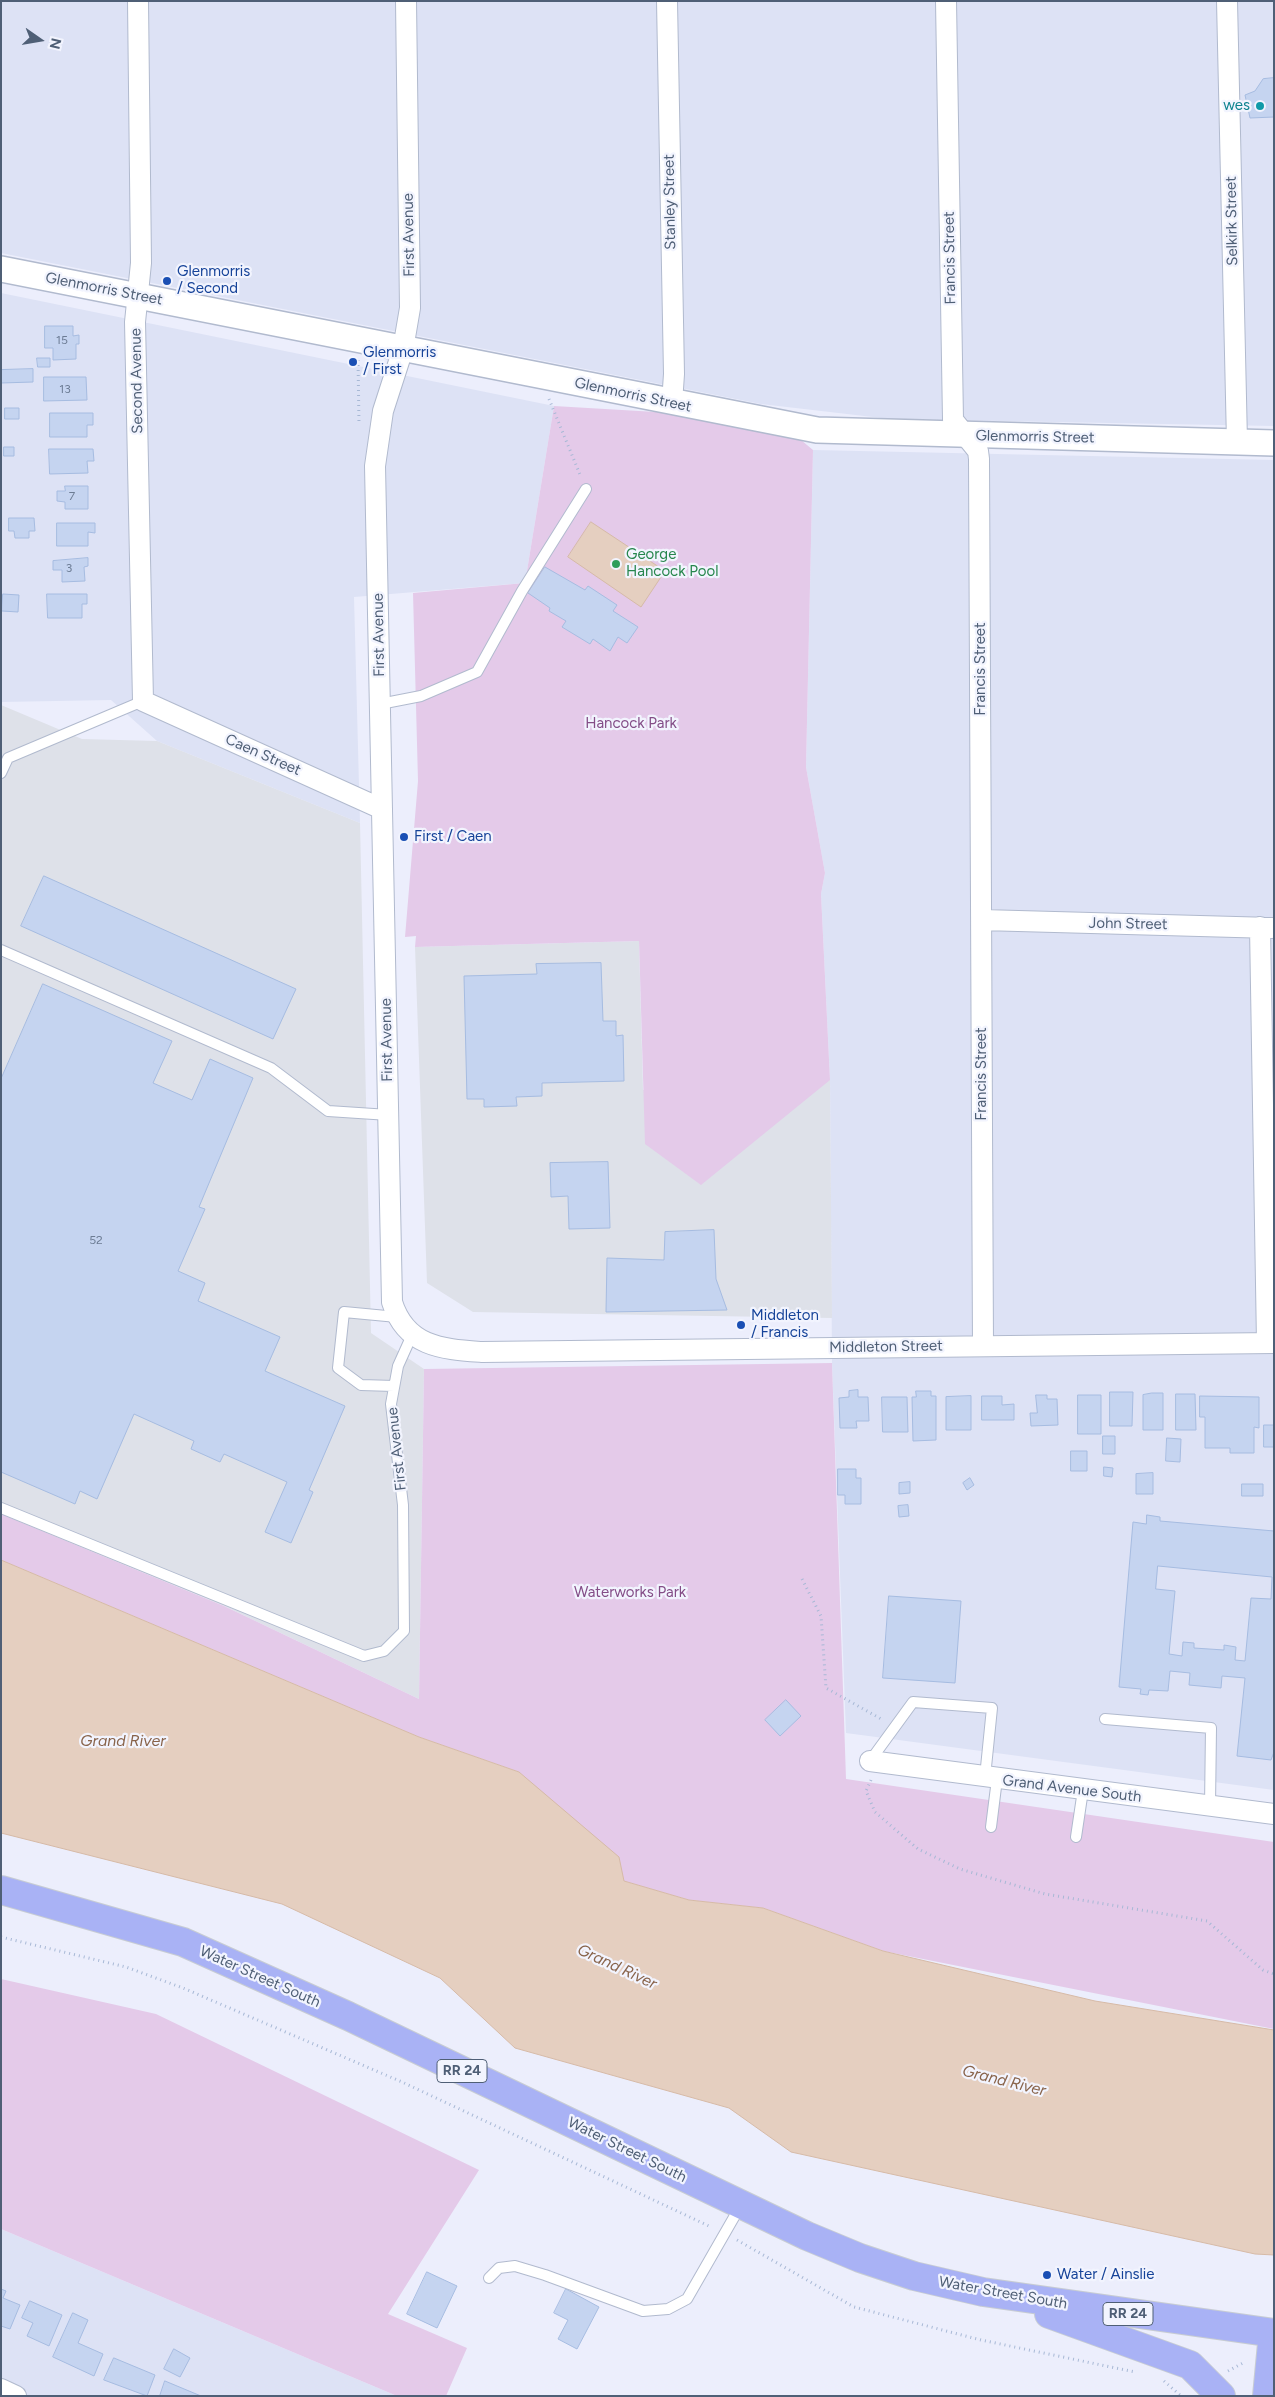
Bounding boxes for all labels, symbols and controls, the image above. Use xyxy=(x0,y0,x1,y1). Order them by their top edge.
north arrow xyxy=(15,15,65,65)
text: N xyxy=(46,36,65,51)
place label: wes xyxy=(1223,97,1250,115)
marker: wes xyxy=(1254,100,1266,112)
street label: Stanley Street xyxy=(660,154,680,250)
street label: Selkirk Street xyxy=(1222,176,1242,266)
street label: First Avenue xyxy=(399,193,419,277)
street label: Francis Street xyxy=(940,211,960,305)
place label: Glenmorris / Second xyxy=(177,263,250,298)
street label: Glenmorris Street xyxy=(44,269,164,309)
marker: Glenmorris / Second xyxy=(161,275,173,287)
street label: Second Avenue xyxy=(127,328,147,434)
house number: 15 xyxy=(56,333,68,347)
place label: Glenmorris / First xyxy=(363,344,436,379)
marker: Glenmorris / First xyxy=(347,356,359,368)
street label: Glenmorris Street xyxy=(573,374,693,416)
house number: 13 xyxy=(59,382,71,396)
street label: Glenmorris Street xyxy=(975,427,1095,447)
house number: 7 xyxy=(69,489,75,503)
place label: George Hancock Pool xyxy=(626,546,718,581)
marker: George Hancock Pool xyxy=(610,558,622,570)
house number: 3 xyxy=(66,561,72,575)
street label: First Avenue xyxy=(369,593,389,677)
street label: Francis Street xyxy=(972,622,990,716)
park label: Hancock Park xyxy=(585,715,677,733)
street label: Caen Street xyxy=(222,730,304,780)
place label: First / Caen xyxy=(414,828,492,846)
marker: First / Caen xyxy=(398,831,410,843)
street label: John Street xyxy=(1088,914,1168,934)
street label: First Avenue xyxy=(377,998,397,1082)
street label: Francis Street xyxy=(973,1027,991,1121)
house number: 52 xyxy=(89,1233,103,1247)
place label: Middleton / Francis xyxy=(751,1307,819,1342)
marker: Middleton / Francis xyxy=(735,1319,747,1331)
street label: Middleton Street xyxy=(829,1337,943,1357)
street label: First Avenue xyxy=(384,1406,410,1492)
park label: Waterworks Park xyxy=(574,1584,686,1602)
water label: Grand River xyxy=(80,1731,166,1751)
street label: Grand Avenue South xyxy=(1002,1772,1142,1806)
water label: Grand River xyxy=(574,1940,660,1994)
street label: Water Street South xyxy=(197,1942,323,2012)
road number: RR 24 xyxy=(437,2060,487,2082)
water label: Grand River xyxy=(960,2061,1048,2101)
street label: Water Street South xyxy=(565,2113,689,2187)
place label: Water / Ainslie xyxy=(1057,2266,1155,2284)
marker: Water / Ainslie xyxy=(1041,2269,1053,2281)
street label: Water Street South xyxy=(937,2273,1069,2313)
road number: RR 24 xyxy=(1103,2302,1153,2326)

